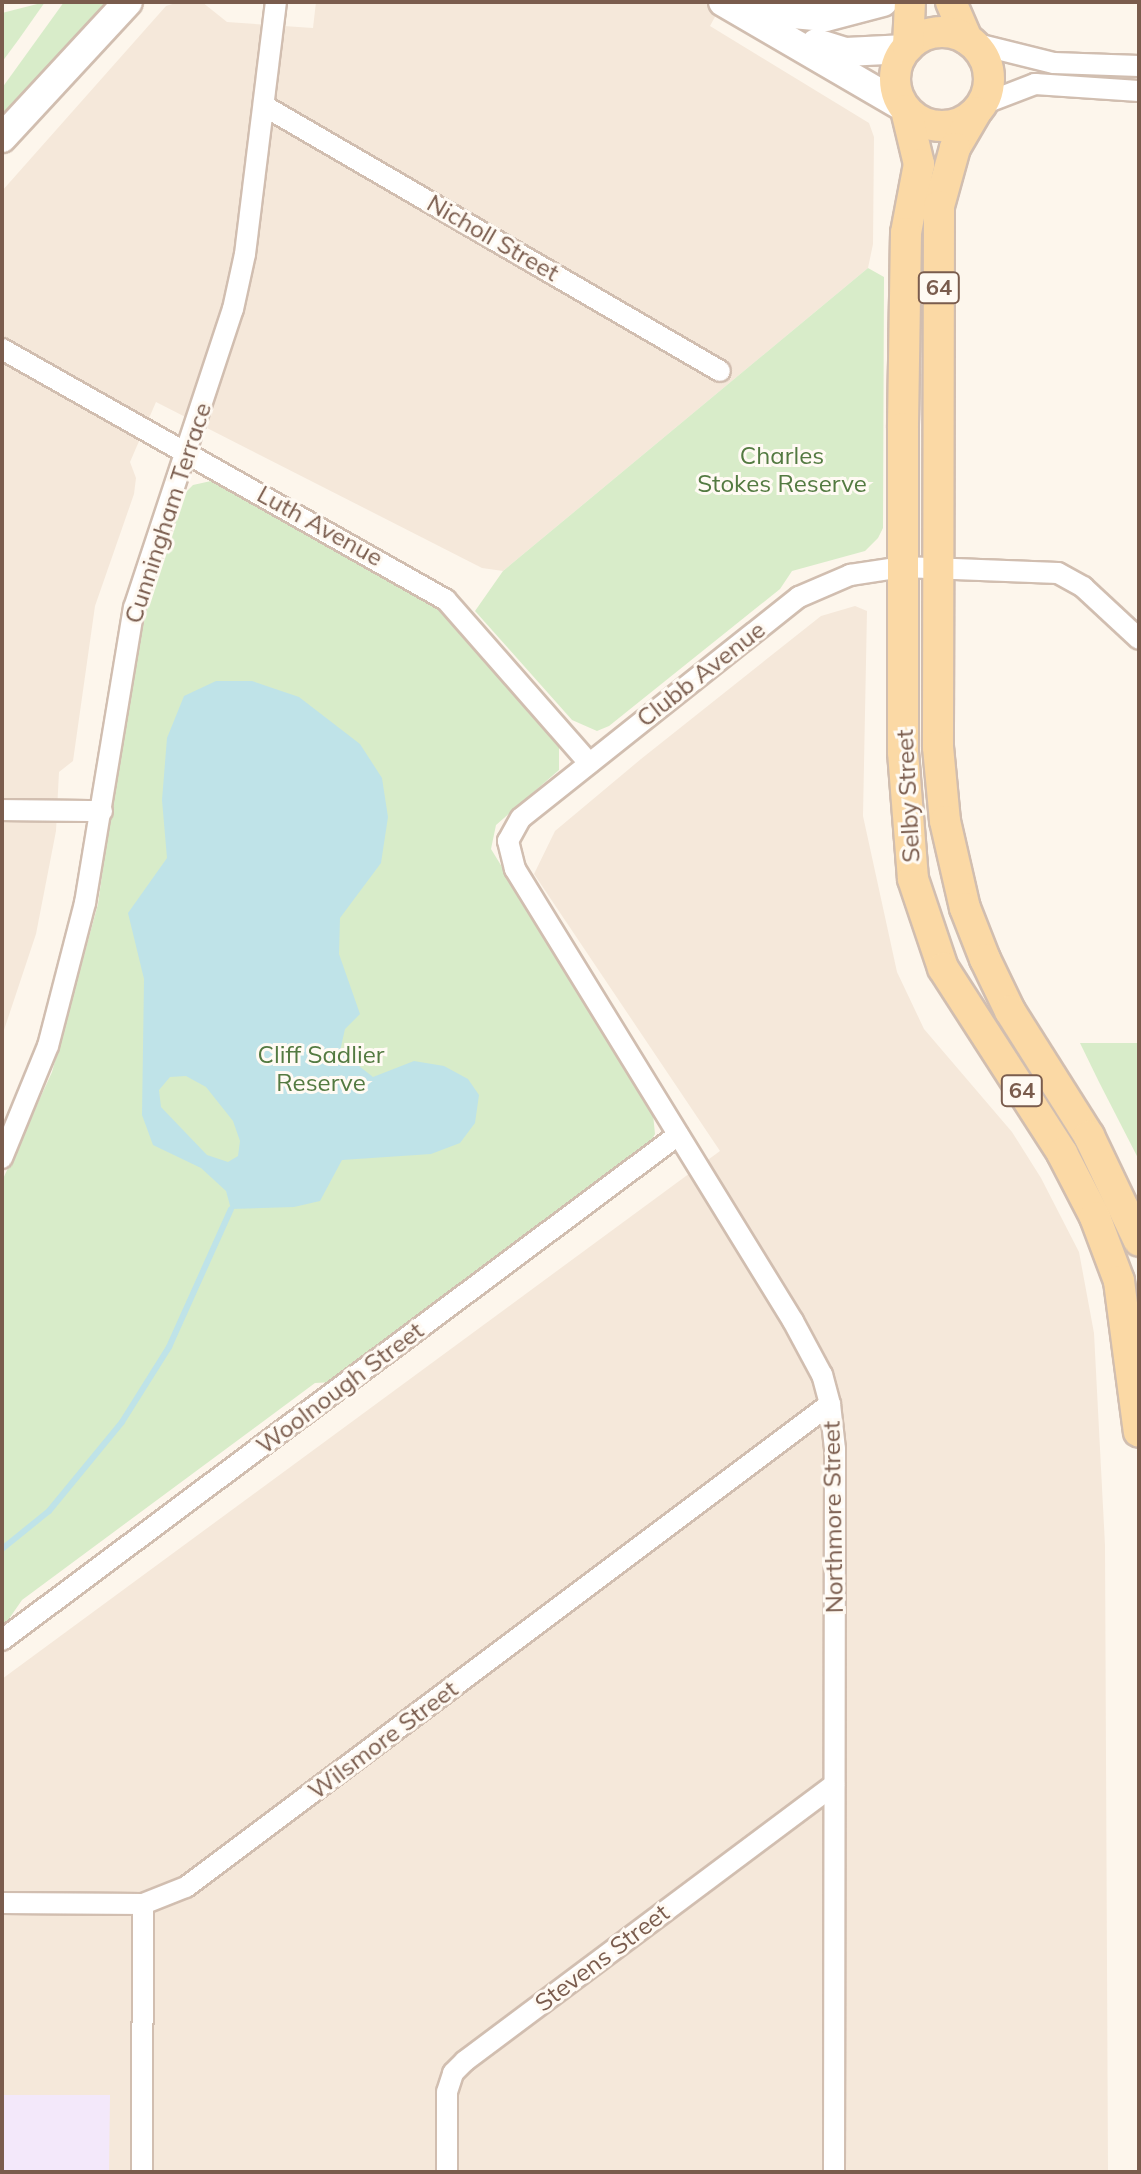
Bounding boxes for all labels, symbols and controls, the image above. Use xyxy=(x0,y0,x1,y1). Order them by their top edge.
street label: Nicholl Street xyxy=(422,189,564,287)
road number: 64 xyxy=(917,270,961,306)
street label: Cunningham Terrace xyxy=(119,399,217,627)
park label: Charles Stokes Reserve xyxy=(697,442,867,498)
street label: Luth Avenue xyxy=(252,480,388,572)
street label: Clubb Avenue xyxy=(631,615,771,733)
street label: Selby Street xyxy=(890,729,926,863)
park label: Cliff Sadlier Reserve xyxy=(258,1041,384,1097)
road number: 64 xyxy=(1000,1073,1044,1109)
street label: Woolnough Street xyxy=(251,1316,429,1460)
street label: Northmore Street xyxy=(817,1421,849,1613)
street label: Wilsmore Street xyxy=(303,1675,463,1805)
street label: Stevens Street xyxy=(529,1898,675,2018)

